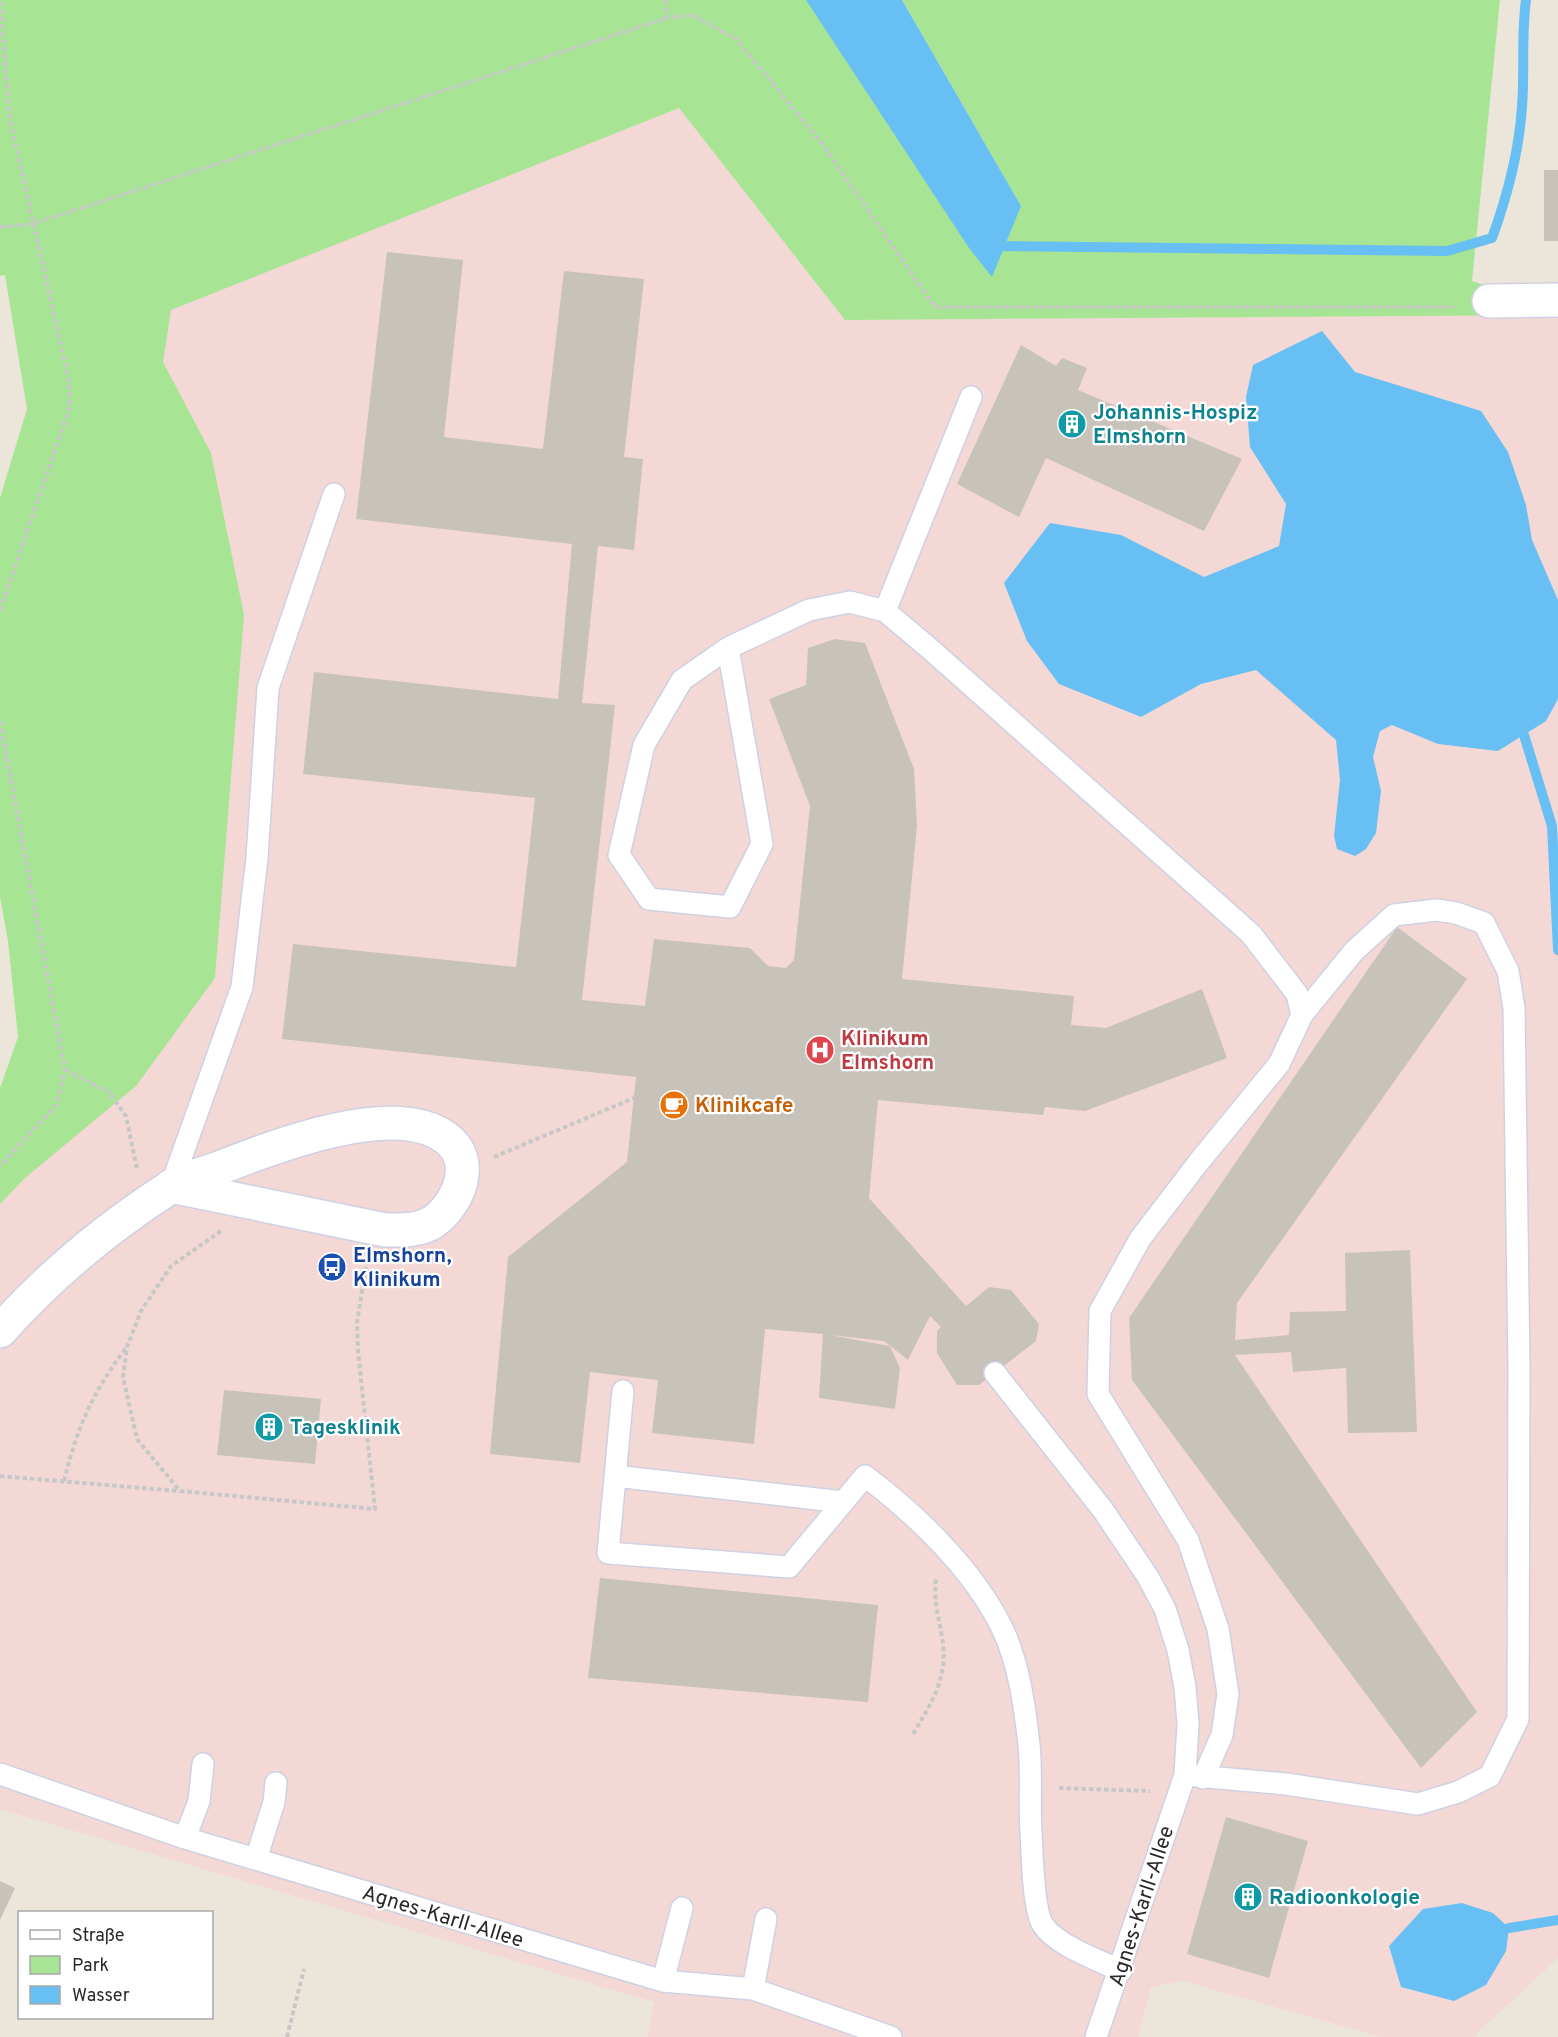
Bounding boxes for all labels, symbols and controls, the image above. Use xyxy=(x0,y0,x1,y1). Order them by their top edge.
place label: Johannis-Hospiz Elmshorn xyxy=(1093,400,1257,451)
building icon: Johannis-Hospiz Elmshorn xyxy=(1056,408,1088,440)
place label: Klinikum Elmshorn xyxy=(841,1026,934,1077)
hospital icon: Klinikum Elmshorn xyxy=(804,1034,836,1066)
cafe icon: Klinikcafe xyxy=(658,1089,690,1121)
place label: Klinikcafe xyxy=(695,1093,793,1120)
place label: Elmshorn, Klinikum xyxy=(353,1243,452,1294)
bus stop icon: Elmshorn, Klinikum xyxy=(316,1251,348,1283)
building icon: Tagesklinik xyxy=(253,1411,285,1443)
place label: Tagesklinik xyxy=(290,1415,401,1442)
street label: Agnes-Karll-Allee xyxy=(1104,1823,1181,1990)
street label: Agnes-Karll-Allee xyxy=(359,1880,527,1955)
building icon: Radioonkologie xyxy=(1232,1881,1264,1913)
place label: Radioonkologie xyxy=(1269,1885,1420,1912)
legend xyxy=(18,1911,213,2019)
text: Straße xyxy=(72,1925,124,1948)
text: Park xyxy=(72,1955,109,1978)
text: Wasser xyxy=(72,1985,130,2008)

